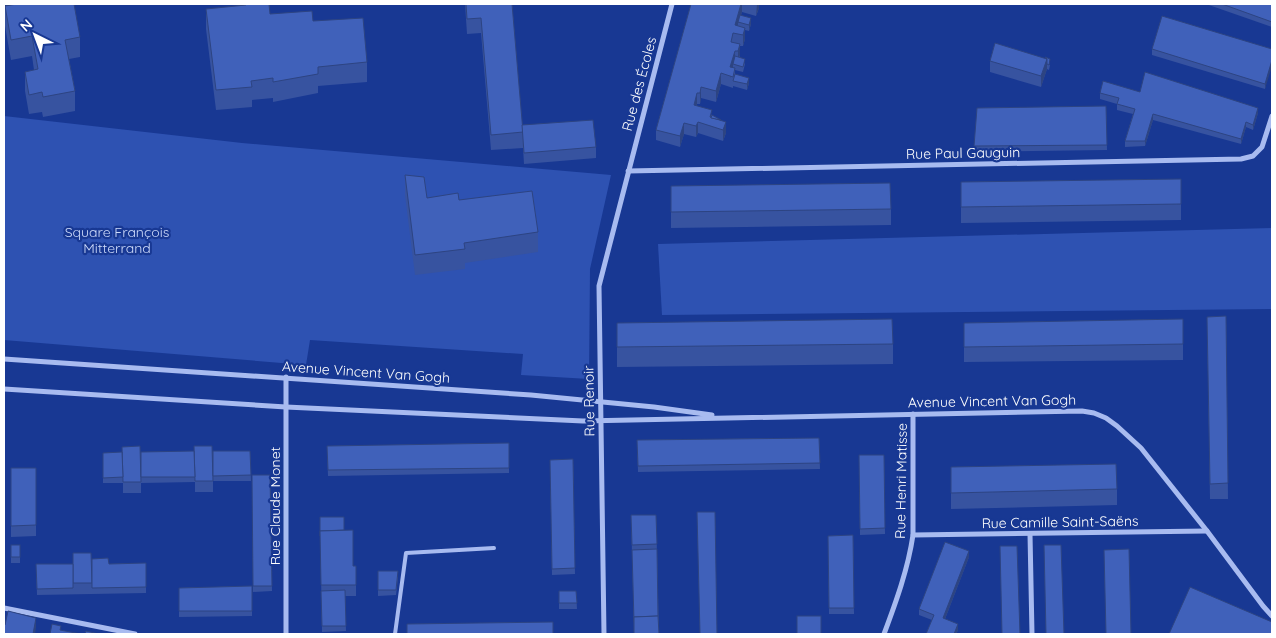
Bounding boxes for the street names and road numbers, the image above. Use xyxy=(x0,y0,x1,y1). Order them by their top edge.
street label: Rue des Écoles xyxy=(618,35,660,133)
street label: Rue Paul Gauguin xyxy=(906,143,1020,163)
street label: Avenue Vincent Van Gogh xyxy=(281,357,451,387)
street label: Rue Renoir xyxy=(579,365,599,437)
street label: Avenue Vincent Van Gogh xyxy=(908,391,1076,411)
street label: Rue Henri Matisse xyxy=(891,423,911,539)
street label: Rue Claude Monet xyxy=(266,446,284,565)
street label: Rue Camille Saint-Saëns xyxy=(981,512,1139,532)

